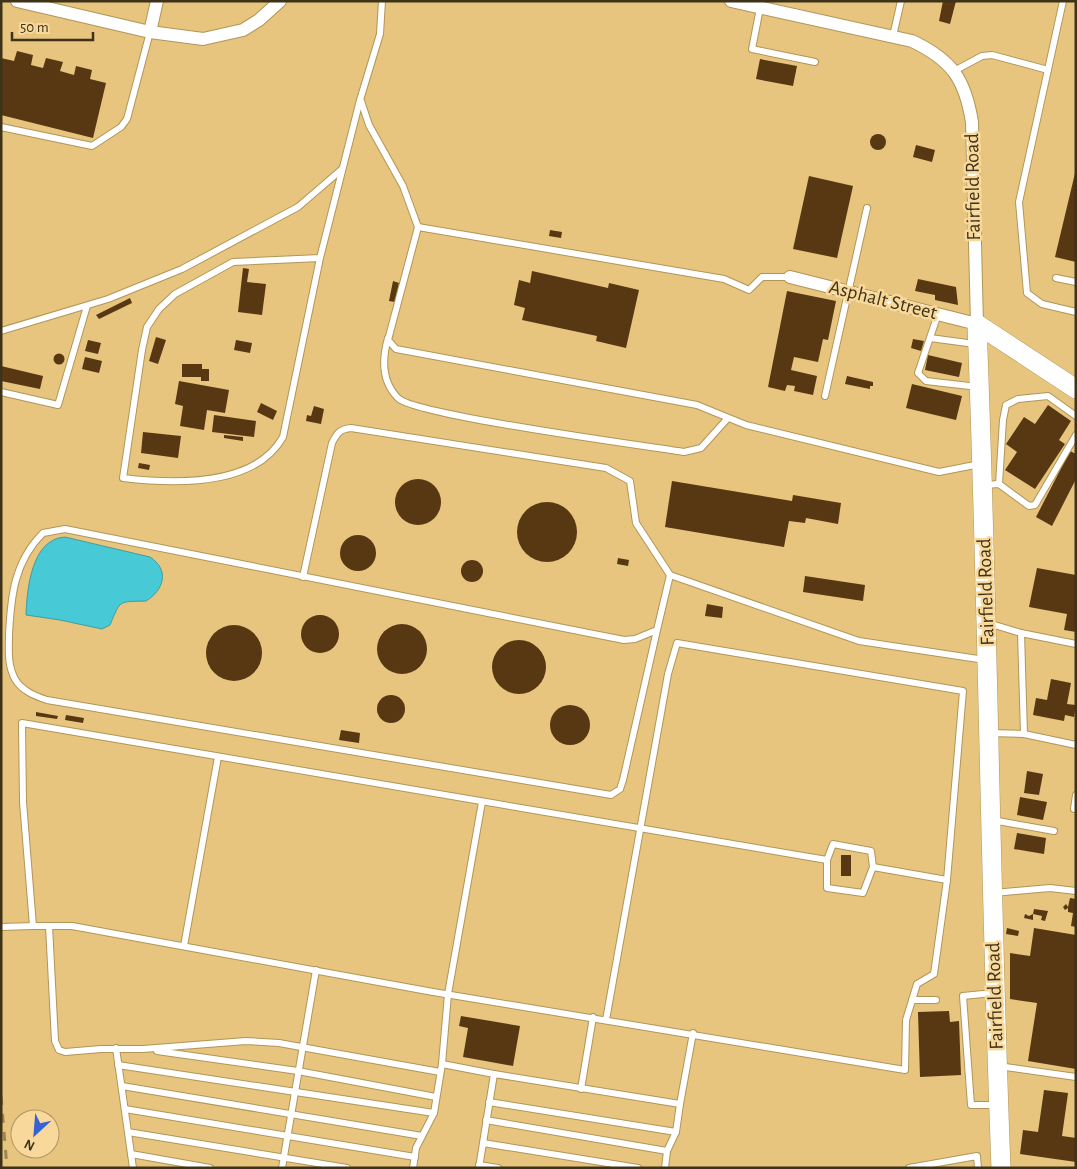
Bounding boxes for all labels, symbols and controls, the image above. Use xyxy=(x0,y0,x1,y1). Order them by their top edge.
scale bar xyxy=(12,10,94,42)
text: 50 m xyxy=(20,20,49,35)
street label: Fairfield Road xyxy=(962,133,984,241)
street label: Asphalt Street xyxy=(827,277,940,323)
street label: Fairfield Road xyxy=(974,538,998,646)
street label: Fairfield Road xyxy=(983,942,1007,1050)
north arrow xyxy=(10,1109,60,1159)
text: N xyxy=(22,1136,37,1153)

